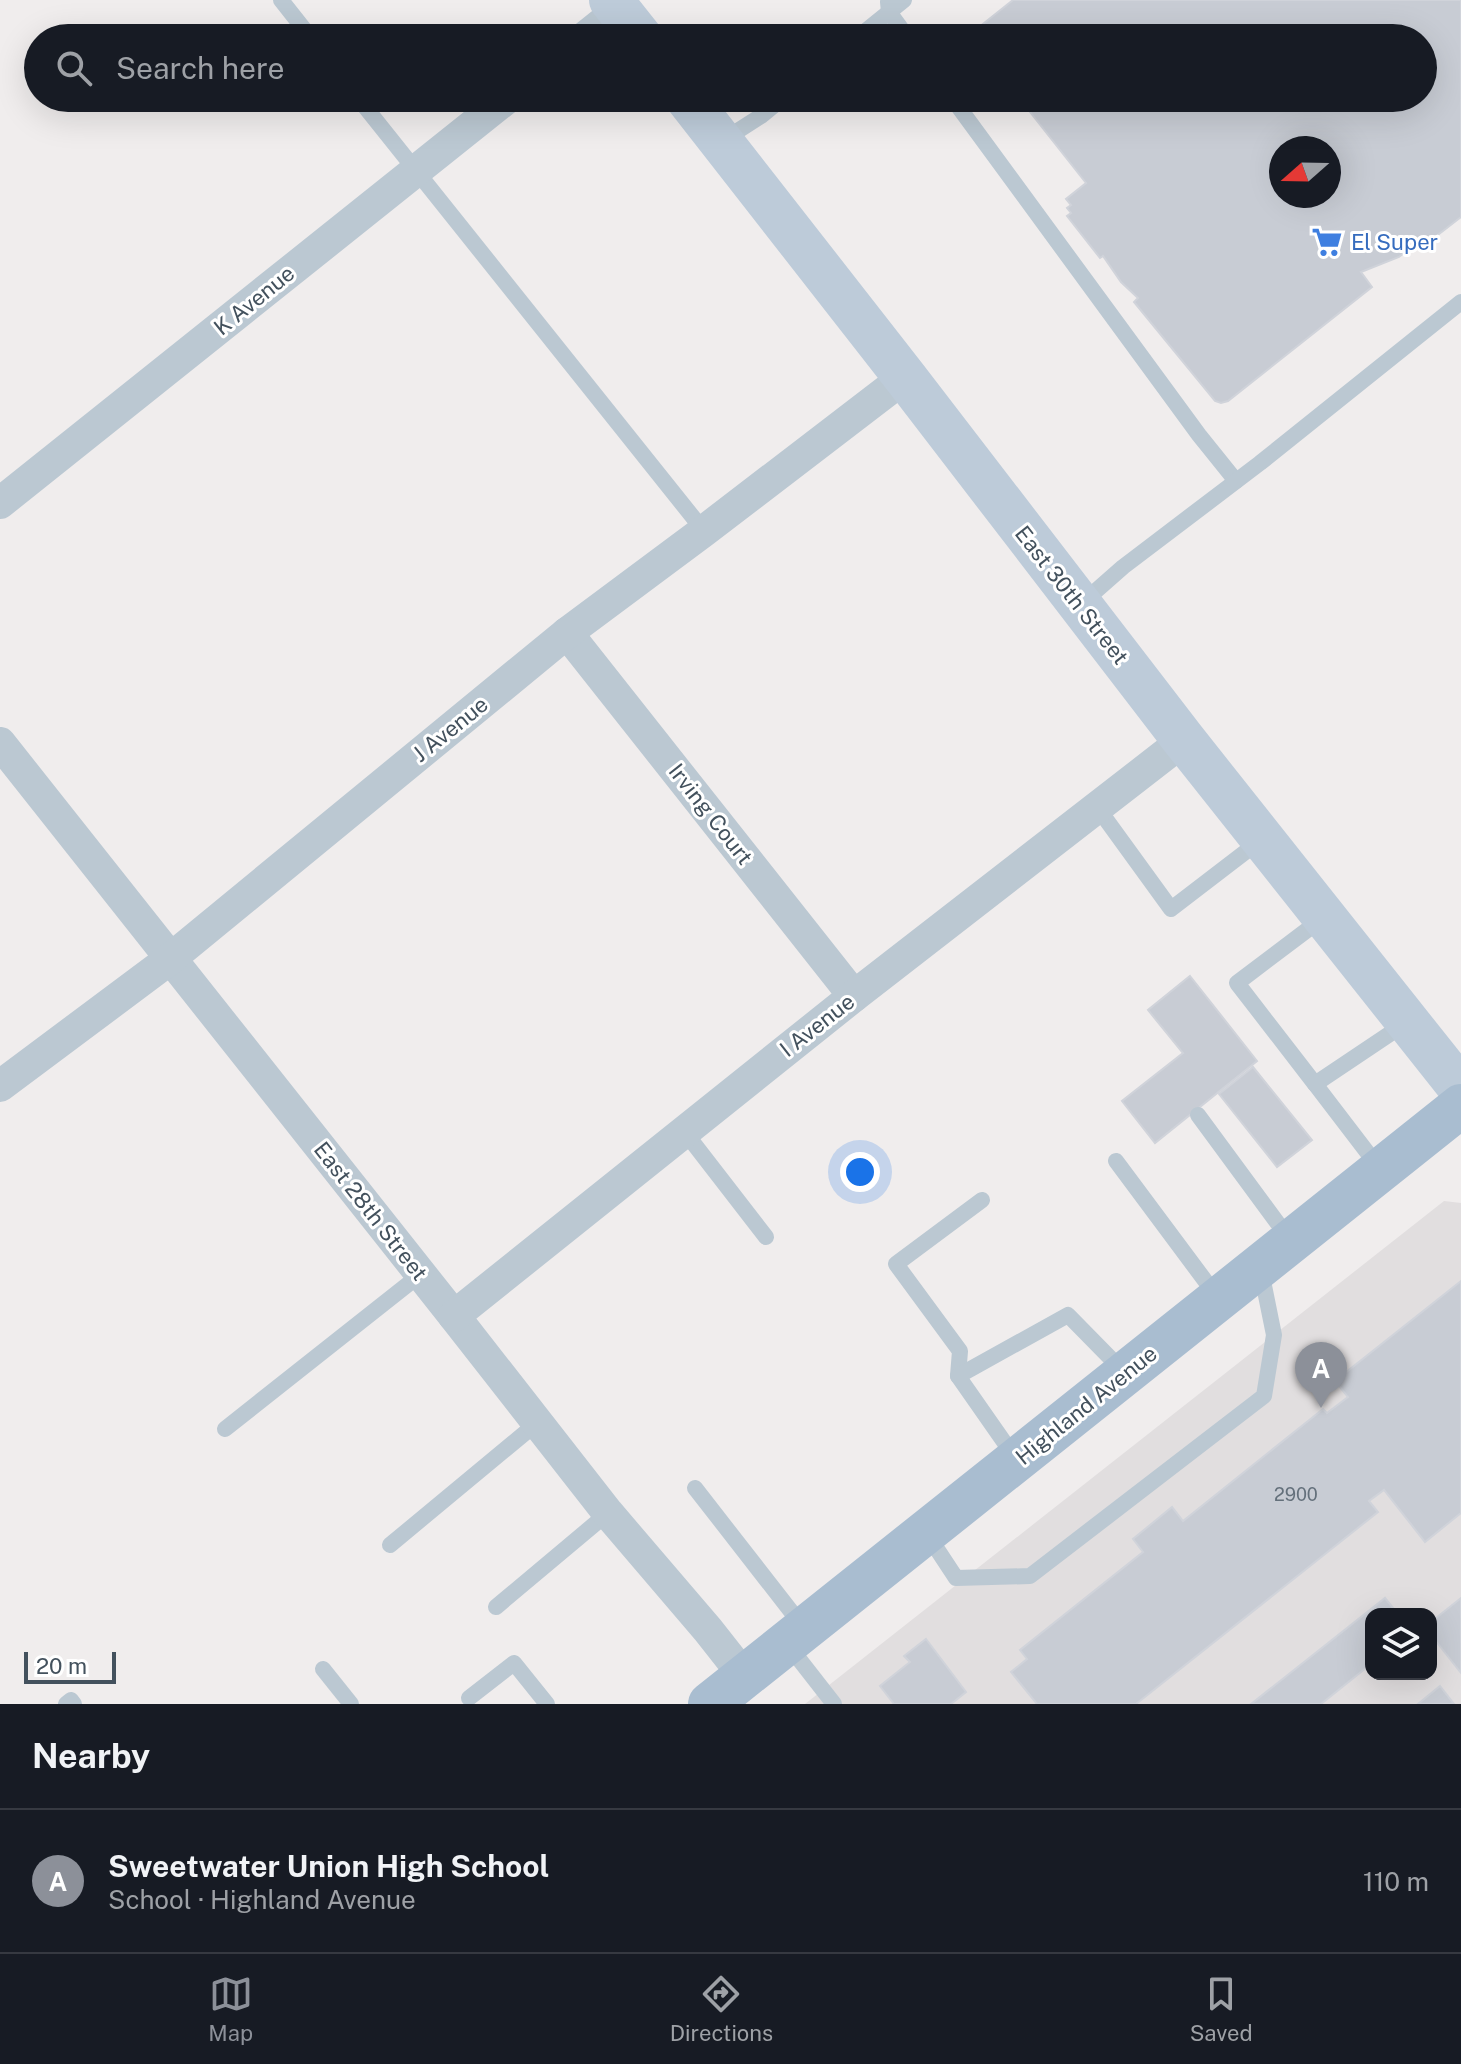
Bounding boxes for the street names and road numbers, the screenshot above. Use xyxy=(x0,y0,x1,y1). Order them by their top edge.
street label: K Avenue xyxy=(209,260,299,340)
street label: East 30th Street xyxy=(1010,521,1134,669)
street label: J Avenue xyxy=(407,691,493,767)
street label: Irving Court xyxy=(664,758,758,870)
street label: I Avenue xyxy=(775,988,859,1062)
street label: East 28th Street xyxy=(309,1137,433,1285)
street label: Highland Avenue xyxy=(1010,1340,1162,1470)

